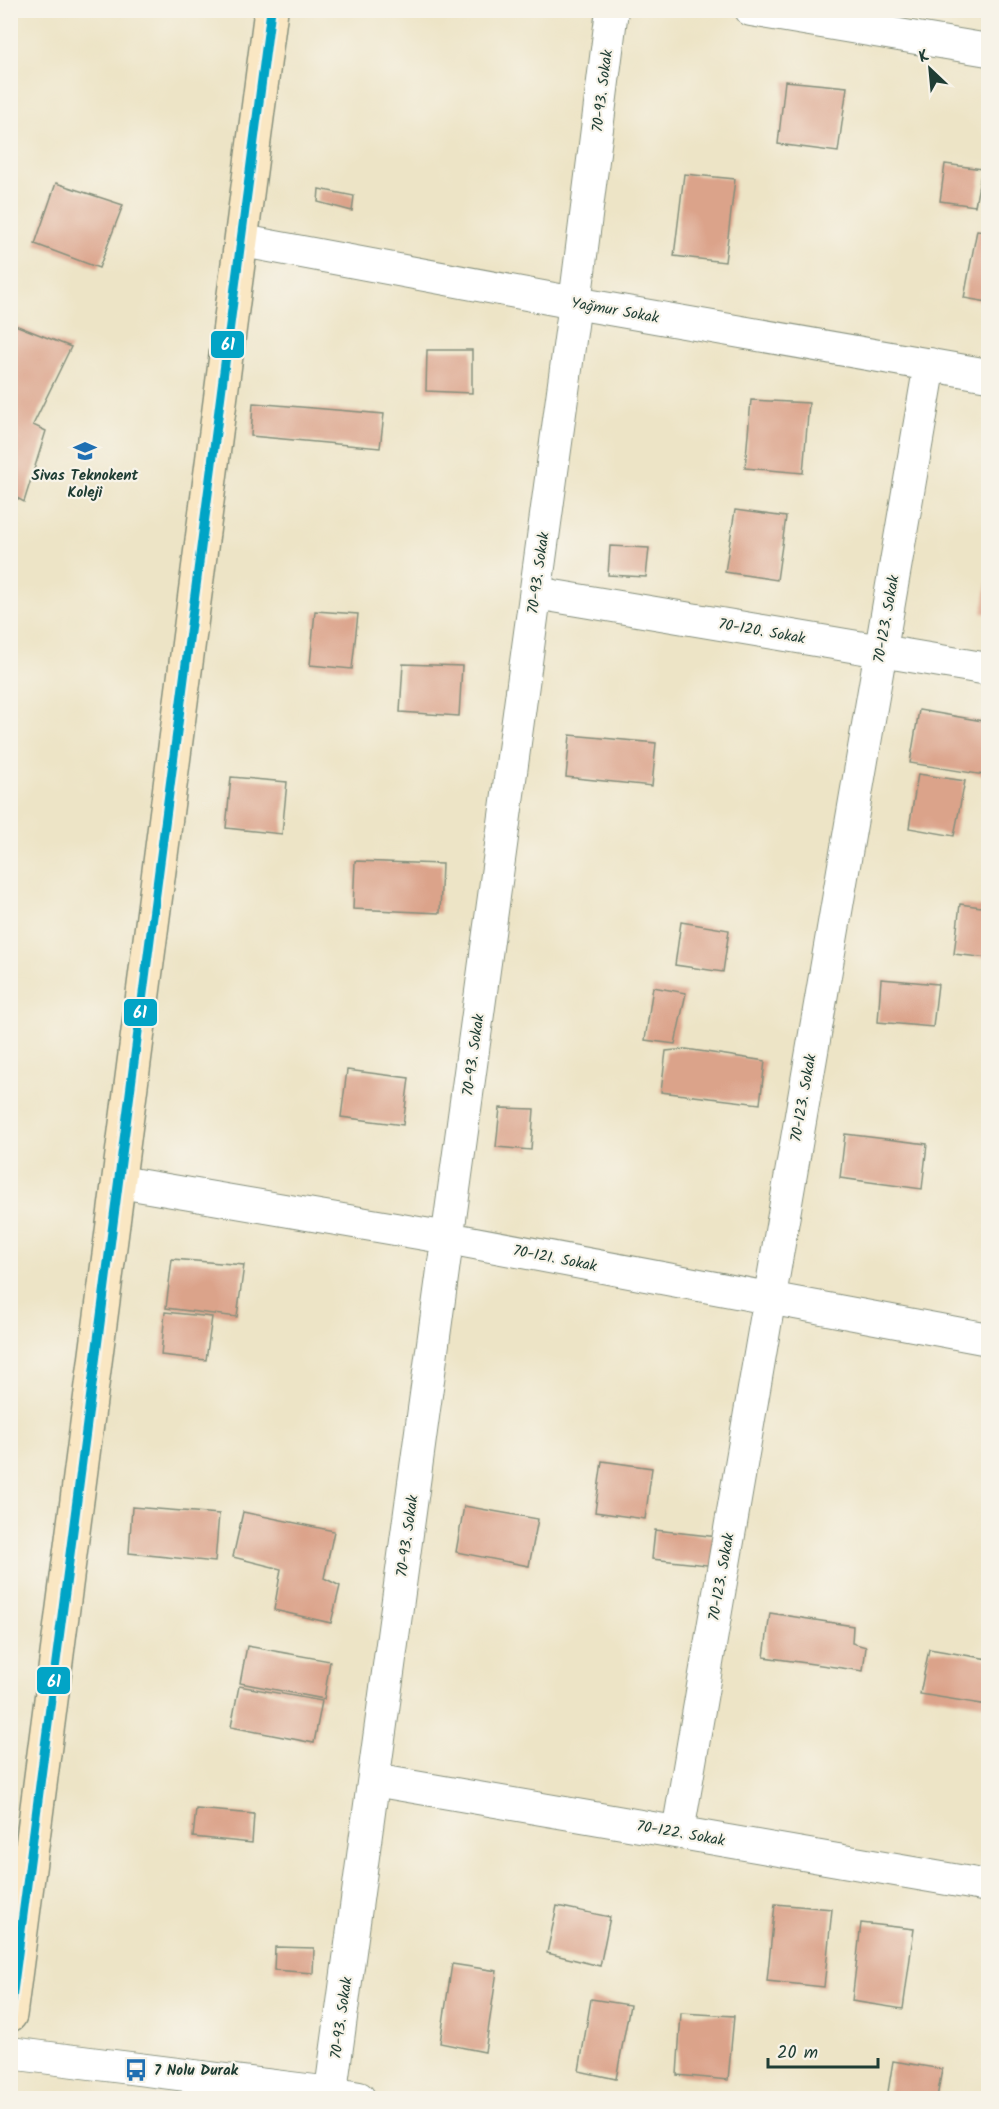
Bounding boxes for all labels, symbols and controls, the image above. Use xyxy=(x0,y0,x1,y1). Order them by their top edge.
north arrow xyxy=(900,39,960,99)
text: K xyxy=(914,43,934,70)
street label: 70-93. Sokak xyxy=(586,48,620,134)
street label: Yağmur Sokak xyxy=(569,291,662,331)
line badge: 61 xyxy=(210,330,245,359)
text: 61 xyxy=(221,333,235,358)
school or university icon: Sivas Teknokent Koleji xyxy=(72,438,98,464)
place label: Sivas Teknokent Koleji xyxy=(32,464,139,505)
street label: 70-93. Sokak xyxy=(521,530,557,616)
street label: 70-123. Sokak xyxy=(867,572,907,665)
street label: 70-120. Sokak xyxy=(717,613,808,652)
line badge: 61 xyxy=(123,998,158,1027)
text: 61 xyxy=(133,1001,147,1026)
street label: 70-93. Sokak xyxy=(456,1012,492,1098)
street label: 70-123. Sokak xyxy=(784,1051,824,1144)
street label: 70-121. Sokak xyxy=(511,1239,600,1279)
street label: 70-93. Sokak xyxy=(390,1493,426,1579)
street label: 70-123. Sokak xyxy=(702,1530,742,1623)
line badge: 61 xyxy=(36,1666,71,1695)
text: 61 xyxy=(47,1670,61,1695)
street label: 70-122. Sokak xyxy=(635,1814,728,1854)
street label: 70-93. Sokak xyxy=(324,1975,360,2061)
scale bar xyxy=(768,2031,878,2069)
text: 20 m xyxy=(777,2039,818,2068)
bus stop icon: 7 Nolu Durak xyxy=(123,2057,149,2083)
place label: 7 Nolu Durak xyxy=(154,2059,239,2083)

